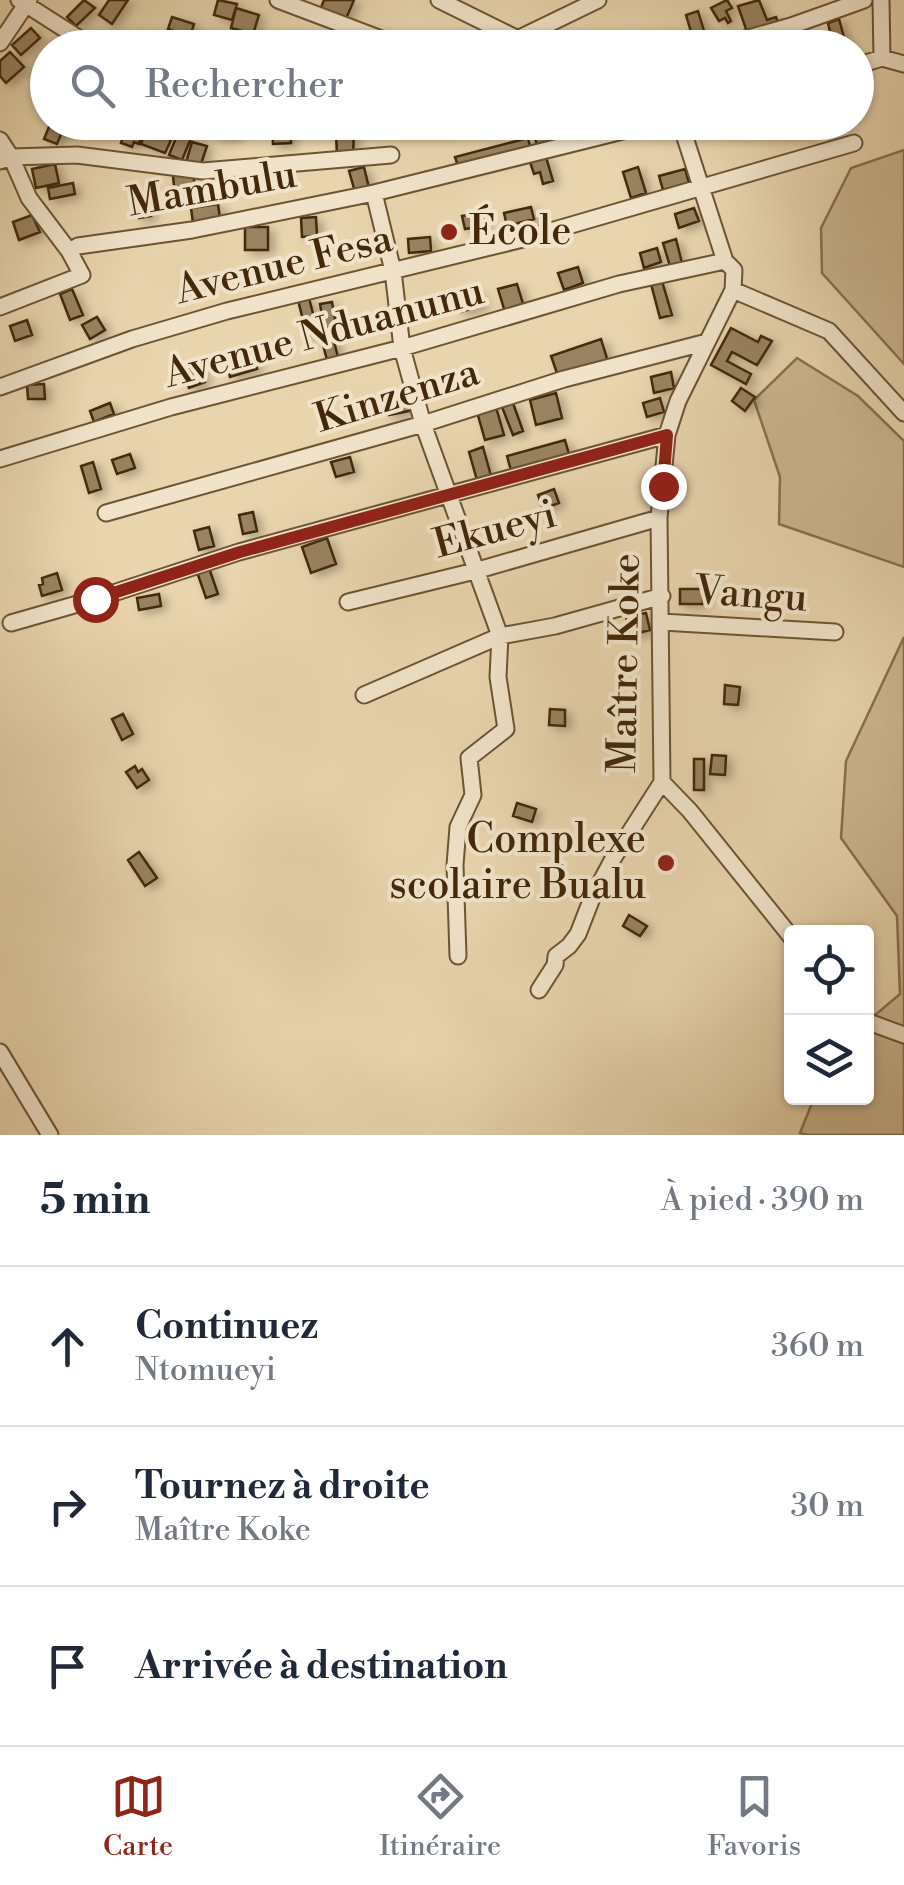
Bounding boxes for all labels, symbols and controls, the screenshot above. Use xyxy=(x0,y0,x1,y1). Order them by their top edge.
search box xyxy=(30,30,874,140)
icon: search xyxy=(65,58,120,113)
text: Rechercher xyxy=(145,62,344,109)
street label: Mambulu xyxy=(124,150,301,228)
place label: École xyxy=(469,204,571,257)
street label: Avenue Fesa xyxy=(169,214,398,316)
marker: École xyxy=(438,221,460,243)
street label: Avenue Nduanunu xyxy=(158,266,489,400)
street label: Kinzenza xyxy=(309,347,486,445)
route end xyxy=(641,464,687,510)
street label: Ekueyi xyxy=(428,490,562,571)
street label: Maître Koke xyxy=(598,553,652,773)
street label: Vangu xyxy=(692,566,809,625)
route start xyxy=(73,577,119,623)
place label: Complexe scolaire Bualu xyxy=(389,815,646,911)
marker: Complexe scolaire Bualu xyxy=(655,852,677,874)
map controls xyxy=(784,925,874,1105)
button: locate xyxy=(784,925,874,1015)
button: layers xyxy=(784,1015,874,1105)
text: 5 min xyxy=(40,1174,150,1227)
text: À pied · 390 m xyxy=(661,1180,864,1220)
text: Continuez xyxy=(135,1303,318,1350)
icon: ahead xyxy=(40,1319,95,1374)
text: 360 m xyxy=(771,1326,864,1366)
text: Ntomueyi xyxy=(135,1350,276,1390)
text: Tournez à droite xyxy=(135,1463,430,1510)
icon: right xyxy=(40,1479,95,1534)
text: 30 m xyxy=(790,1486,864,1526)
text: Maître Koke xyxy=(135,1510,311,1550)
icon: arrive xyxy=(40,1639,95,1694)
text: Arrivée à destination xyxy=(135,1643,508,1690)
tab: Carte xyxy=(103,1769,173,1864)
tab: Itinéraire xyxy=(379,1769,501,1864)
tab: Favoris xyxy=(707,1769,801,1864)

